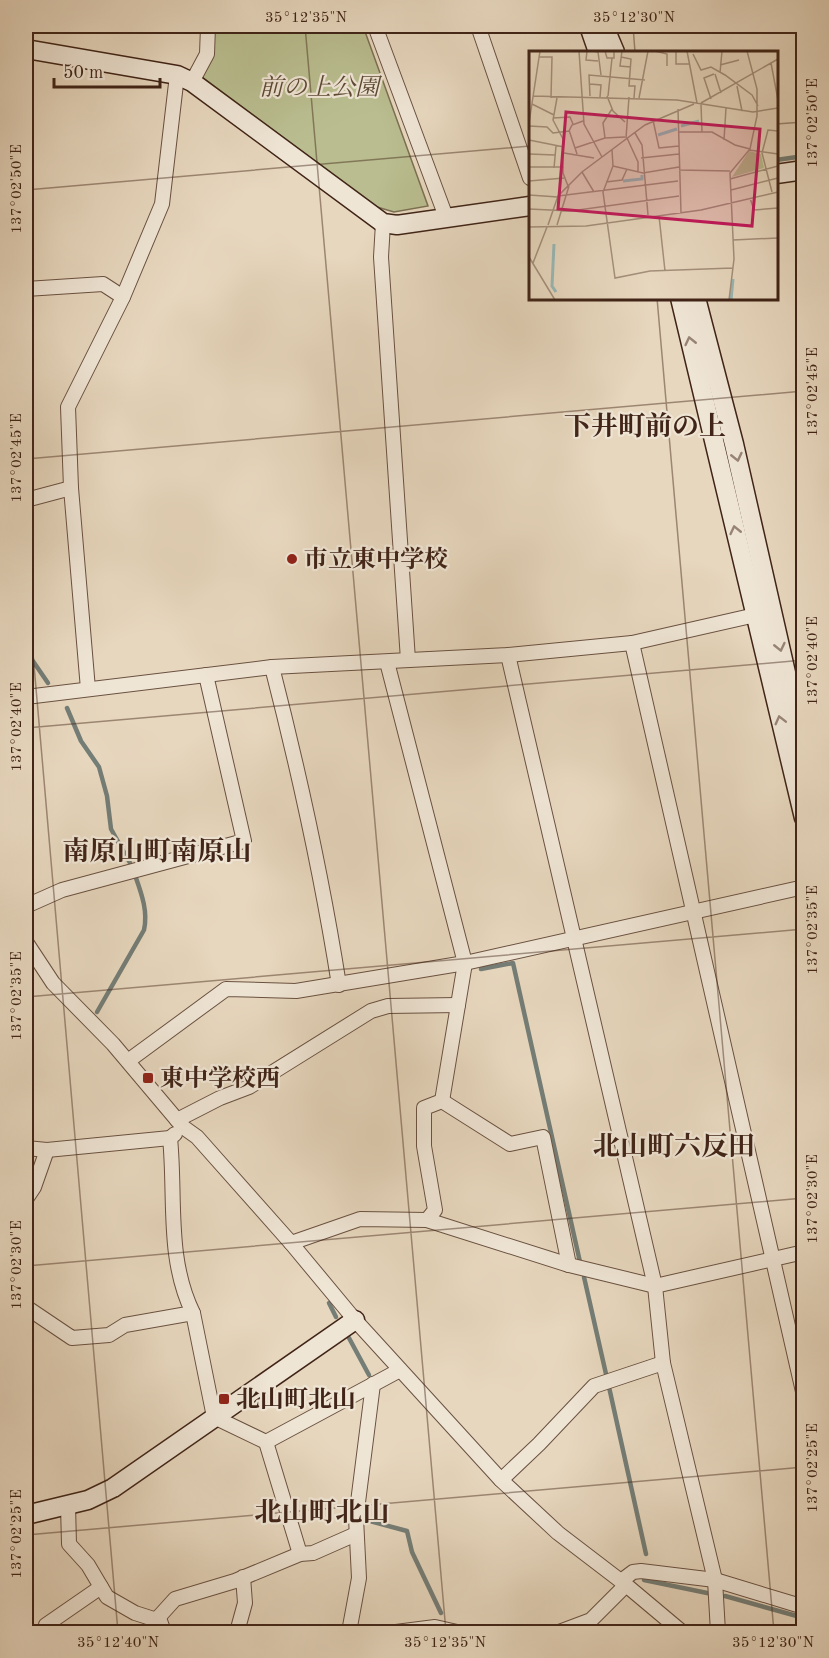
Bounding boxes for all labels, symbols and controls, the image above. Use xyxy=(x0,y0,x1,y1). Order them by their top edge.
text: 35°12'35"N xyxy=(265,11,347,26)
text: 35°12'30"N xyxy=(593,11,675,26)
scale bar xyxy=(54,51,160,89)
inset map xyxy=(529,51,778,300)
text: 50 m xyxy=(63,64,103,82)
park label: 前の上公園 xyxy=(259,74,383,101)
text: 137°02'50"E xyxy=(806,78,821,168)
text: 137°02'50"E xyxy=(10,144,25,234)
one-way arrow xyxy=(684,336,697,346)
text: 137°02'45"E xyxy=(806,347,821,437)
district label: 下井町前の上 xyxy=(564,412,726,441)
text: 137°02'45"E xyxy=(10,413,25,503)
one-way arrow xyxy=(730,452,743,462)
one-way arrow xyxy=(729,526,742,536)
place label: 市立東中学校 xyxy=(304,546,448,573)
marker: 市立東中学校 xyxy=(285,552,299,566)
text: 137°02'40"E xyxy=(806,616,821,706)
one-way arrow xyxy=(773,642,786,652)
text: 137°02'40"E xyxy=(10,682,25,772)
one-way arrow xyxy=(775,715,788,725)
district label: 南原山町南原山 xyxy=(63,837,252,866)
text: 137°02'35"E xyxy=(806,885,821,975)
text: 137°02'35"E xyxy=(10,951,25,1041)
place label: 東中学校西 xyxy=(160,1065,280,1092)
marker: 東中学校西 xyxy=(141,1071,155,1085)
district label: 北山町六反田 xyxy=(593,1132,755,1161)
text: 137°02'30"E xyxy=(806,1154,821,1244)
text: 137°02'30"E xyxy=(10,1220,25,1310)
place label: 北山町北山 xyxy=(236,1387,356,1413)
marker: 北山町北山 xyxy=(217,1392,231,1406)
text: 137°02'25"E xyxy=(806,1423,821,1513)
text: 137°02'25"E xyxy=(10,1489,25,1579)
district label: 北山町北山 xyxy=(255,1498,390,1527)
text: 35°12'40"N xyxy=(77,1636,159,1651)
text: 35°12'35"N xyxy=(404,1636,486,1651)
text: 35°12'30"N xyxy=(732,1636,814,1651)

